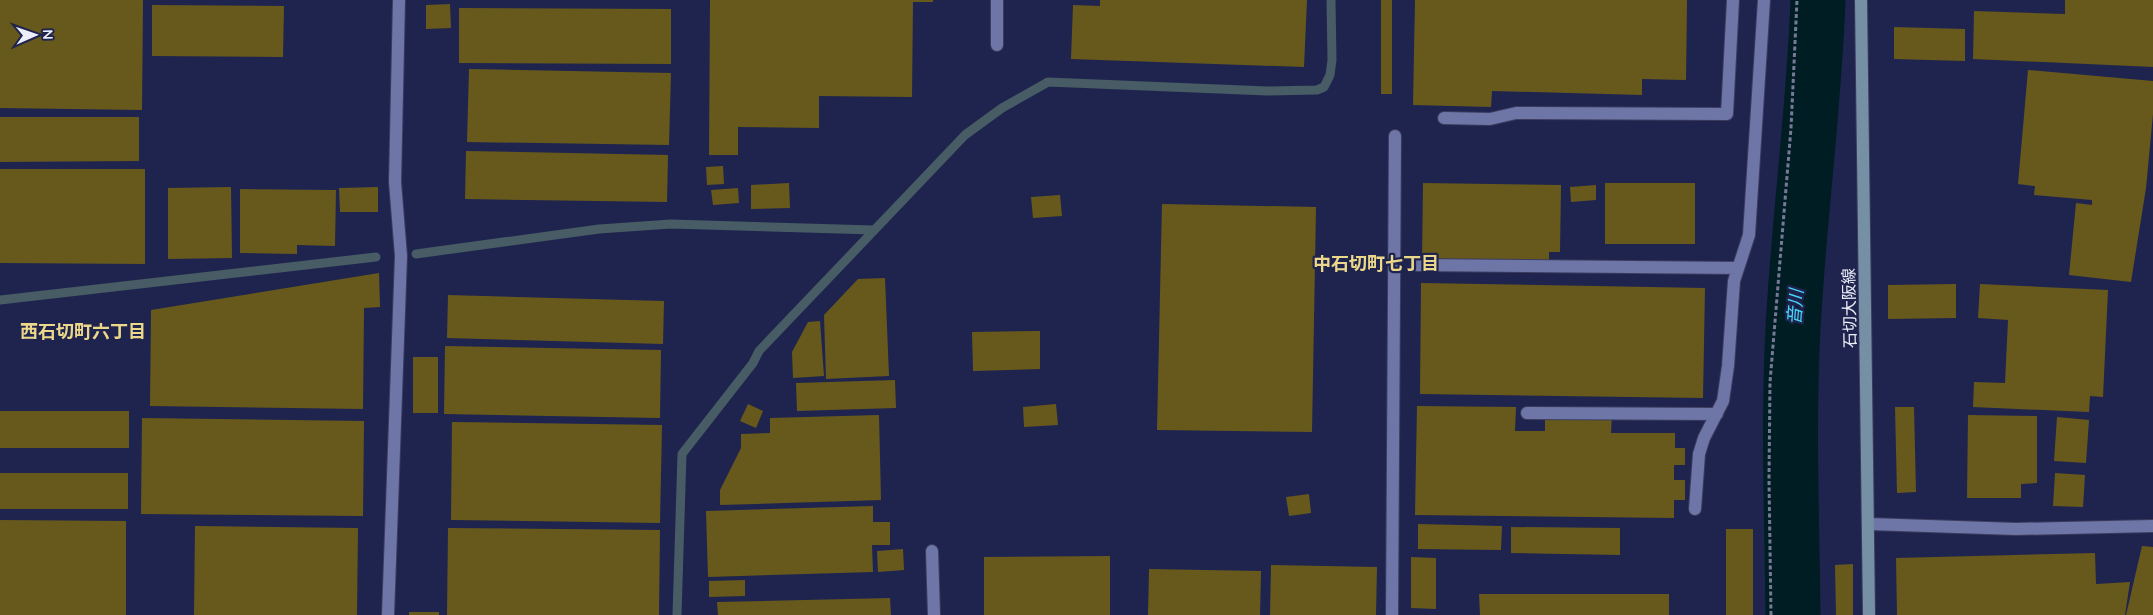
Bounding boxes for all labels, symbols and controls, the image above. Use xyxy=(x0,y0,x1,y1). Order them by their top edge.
north arrow xyxy=(10,10,60,60)
text: N xyxy=(39,29,57,40)
district label: 中石切町七丁目 xyxy=(1313,252,1439,275)
street label: 石切大阪線 xyxy=(1838,268,1860,348)
water label: 音川 xyxy=(1782,286,1808,326)
district label: 西石切町六丁目 xyxy=(20,320,146,343)

